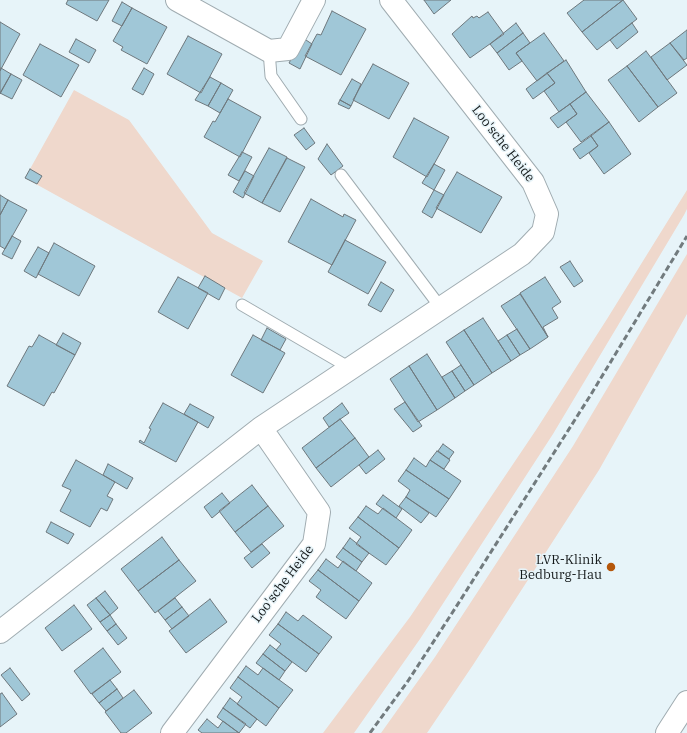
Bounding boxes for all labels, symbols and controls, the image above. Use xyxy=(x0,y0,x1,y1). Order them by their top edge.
street label: Loo'sche Heide xyxy=(468,103,538,185)
street label: Loo'sche Heide xyxy=(249,542,317,626)
place label: LVR-Klinik Bedburg-Hau xyxy=(519,552,602,583)
marker: LVR-Klinik Bedburg-Hau xyxy=(605,561,617,573)

